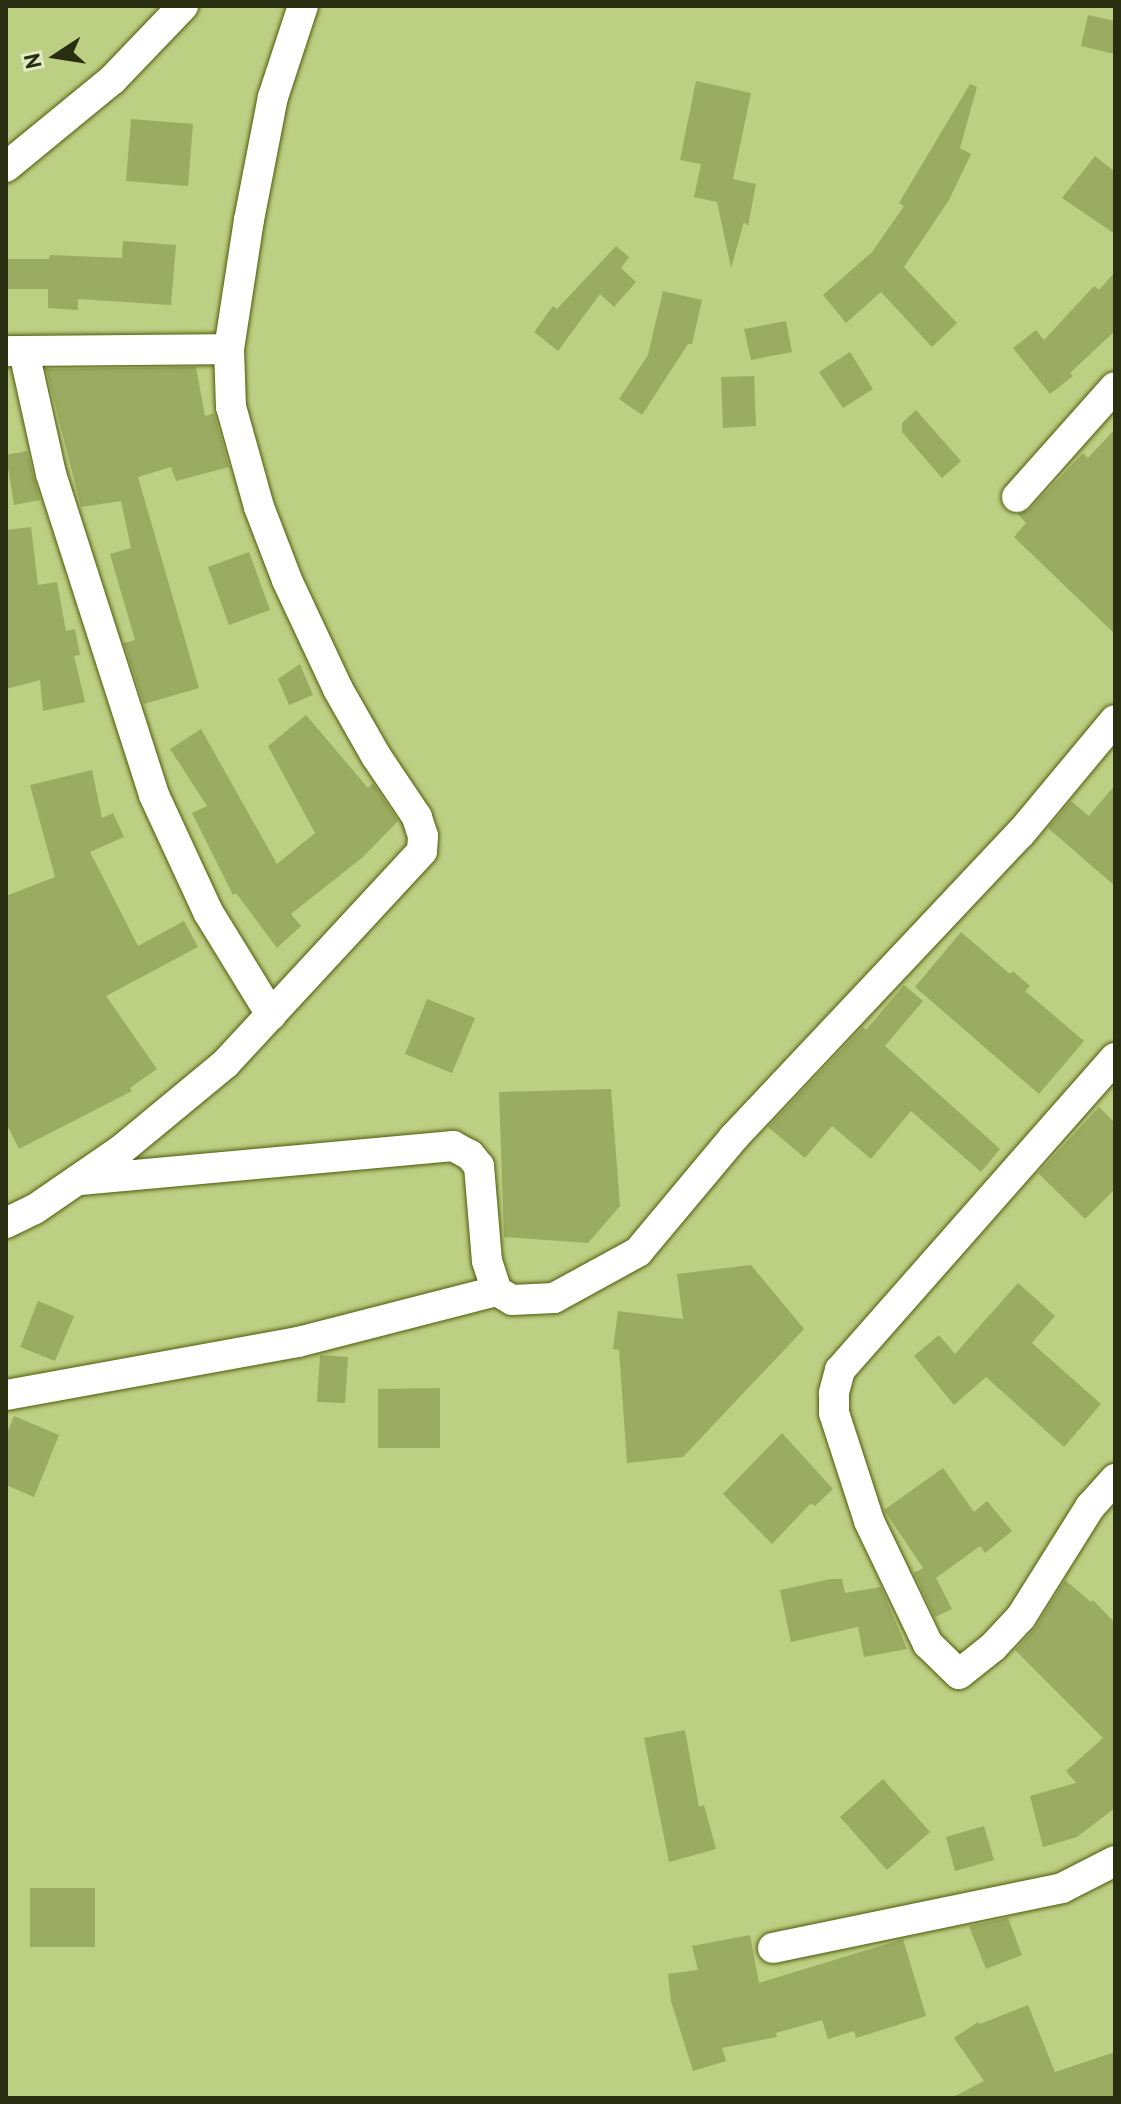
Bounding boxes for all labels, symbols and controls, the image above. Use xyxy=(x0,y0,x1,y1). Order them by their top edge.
north arrow xyxy=(16,16,96,96)
text: N xyxy=(17,51,48,71)

